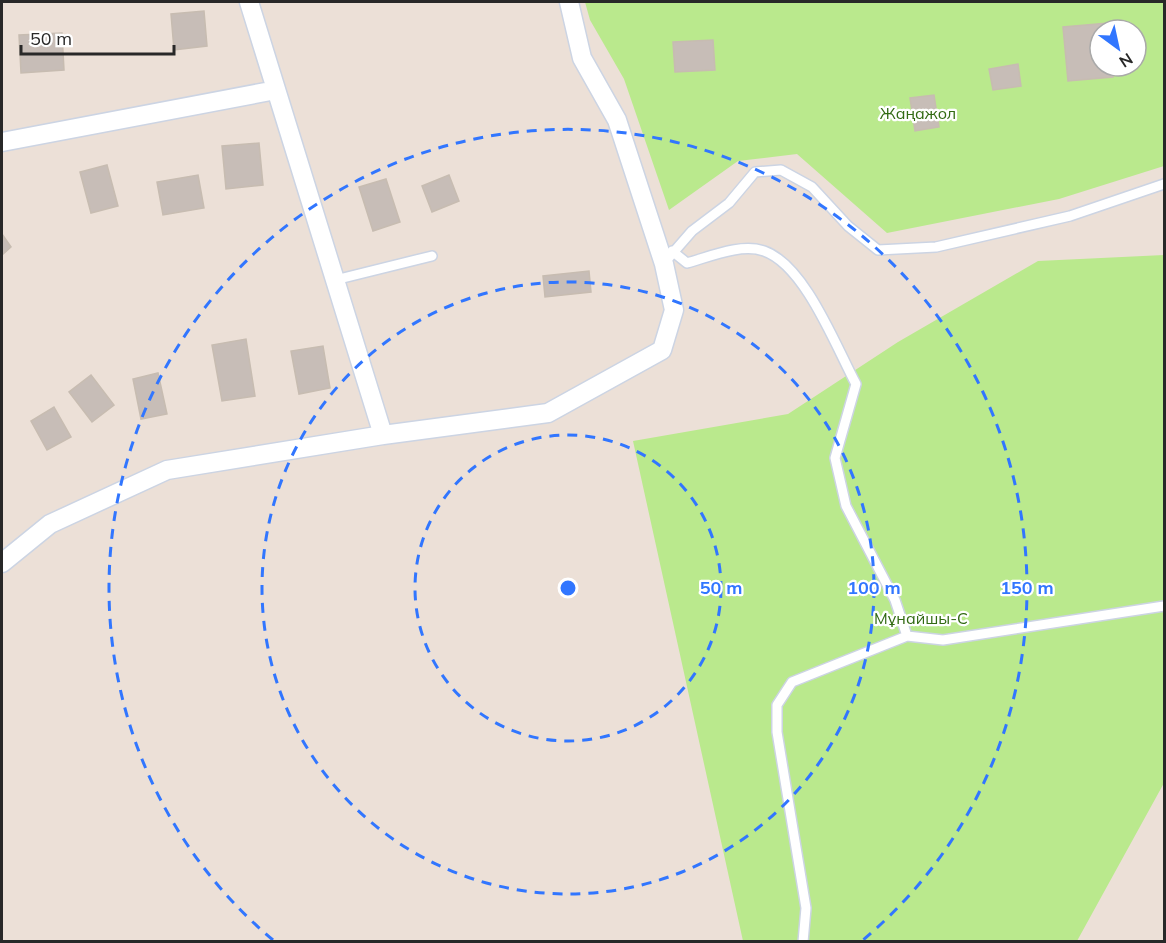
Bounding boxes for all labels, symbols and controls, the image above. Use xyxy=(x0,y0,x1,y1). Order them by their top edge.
scale bar xyxy=(21,18,174,56)
north arrow xyxy=(1088,18,1148,78)
text: 50 m xyxy=(30,27,72,50)
text: N xyxy=(1116,49,1137,72)
park label: Жаңажол xyxy=(880,103,956,123)
text: 50 m xyxy=(700,576,742,599)
text: 100 m xyxy=(847,576,901,599)
text: 150 m xyxy=(1000,576,1054,599)
centre of rings xyxy=(558,578,578,598)
park label: Мұнайшы-С xyxy=(874,608,968,628)

